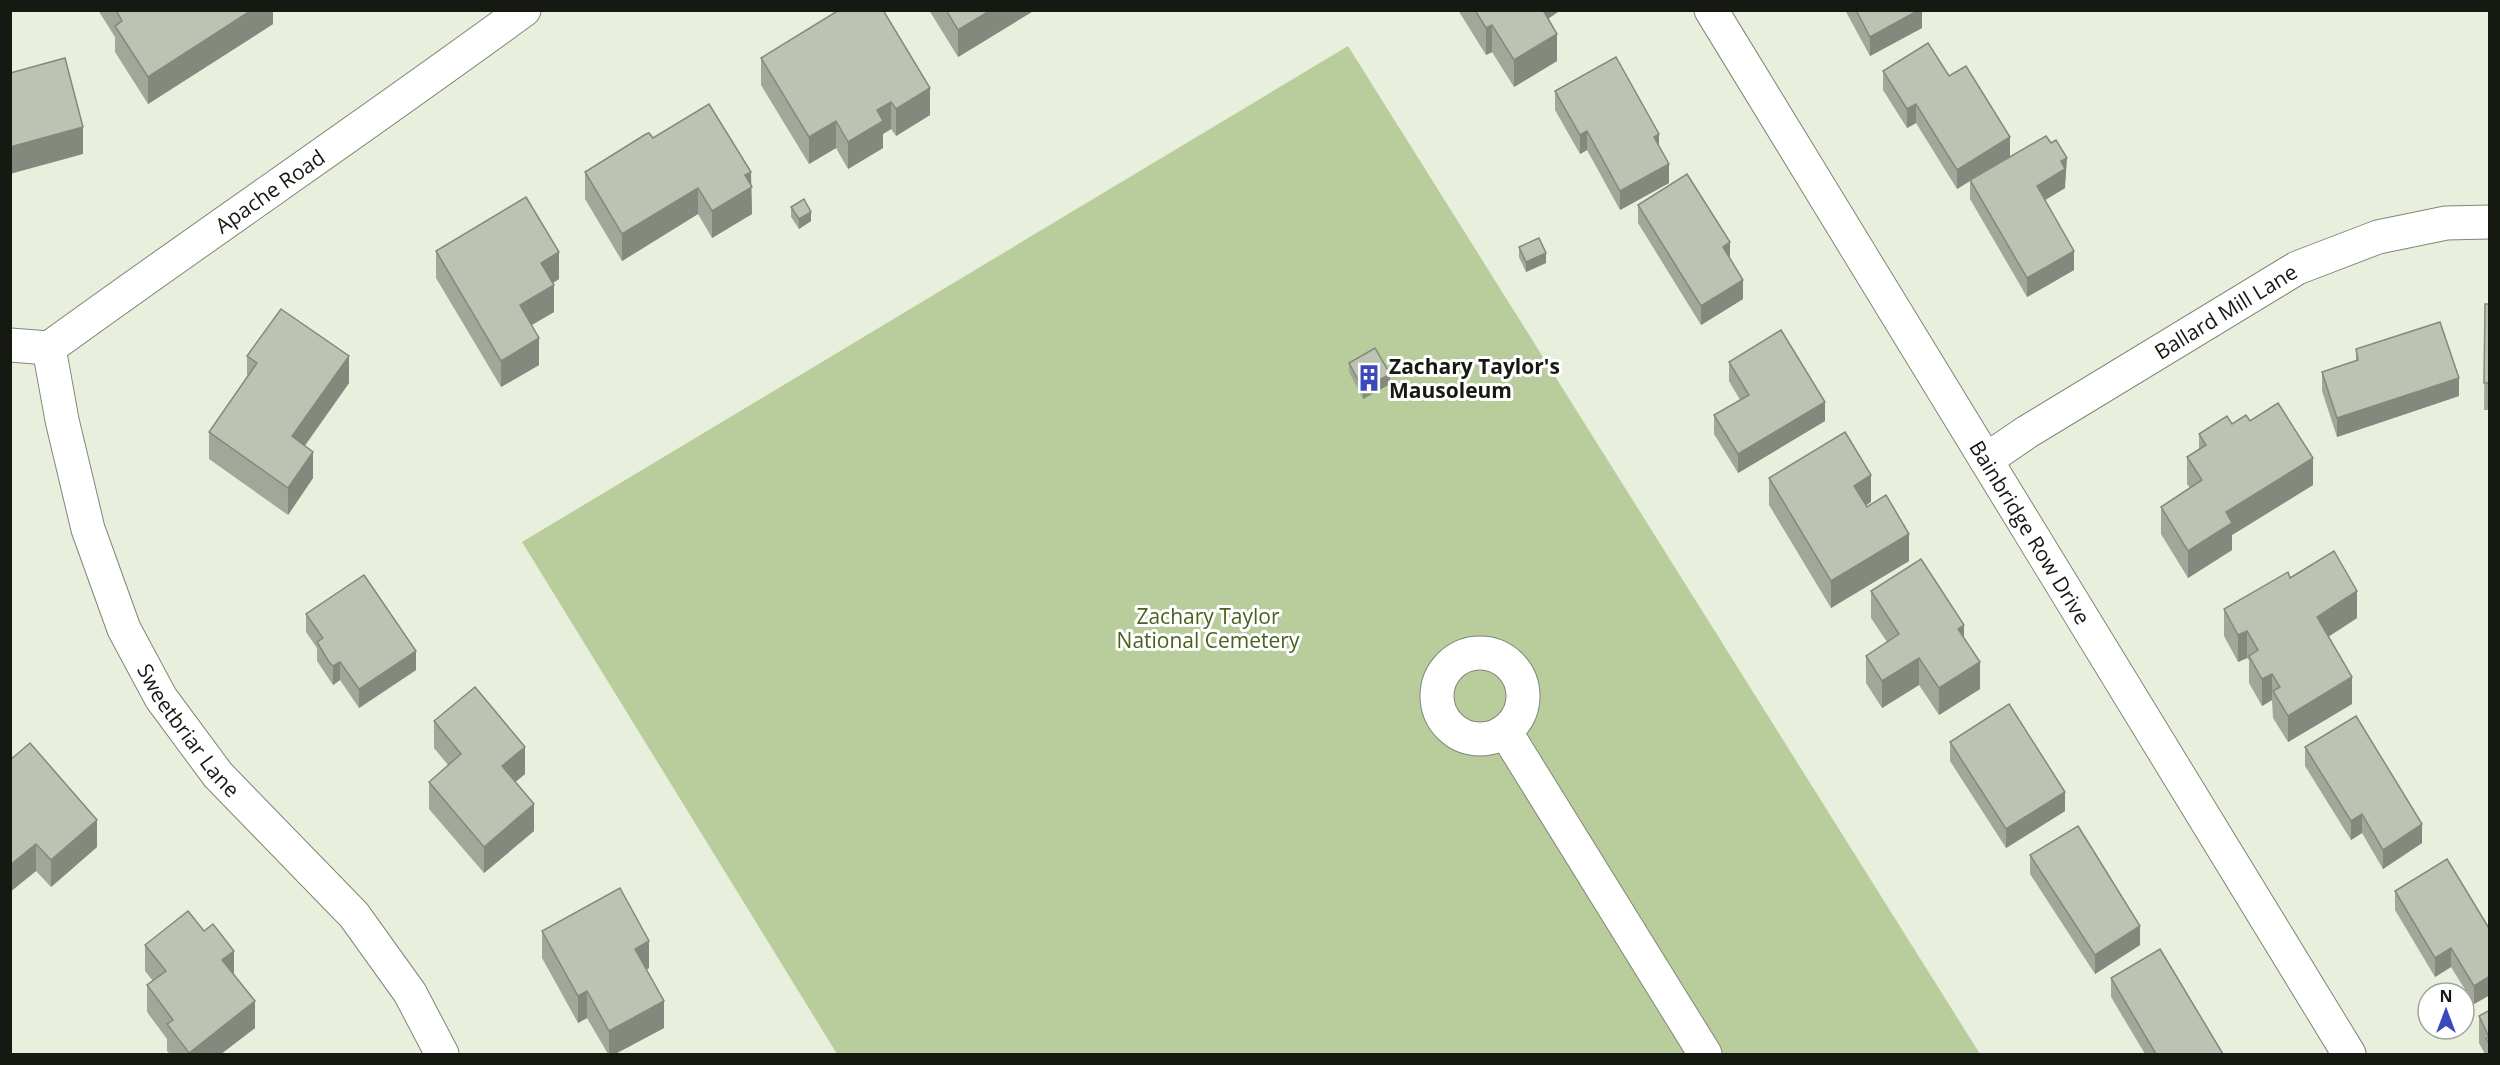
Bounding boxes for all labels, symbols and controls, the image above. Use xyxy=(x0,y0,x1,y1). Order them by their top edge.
street label: Apache Road xyxy=(209,143,330,239)
street label: Ballard Mill Lane xyxy=(2149,257,2302,365)
place label: Zachary Taylor's Mausoleum xyxy=(1389,352,1560,404)
building icon: Zachary Taylor's Mausoleum xyxy=(1354,363,1384,393)
street label: Bainbridge Row Drive xyxy=(1963,435,2097,629)
park label: Zachary Taylor National Cemetery xyxy=(1117,602,1300,654)
street label: Sweetbriar Lane xyxy=(131,659,246,803)
north arrow xyxy=(2416,981,2476,1041)
text: N xyxy=(2439,985,2453,1007)

